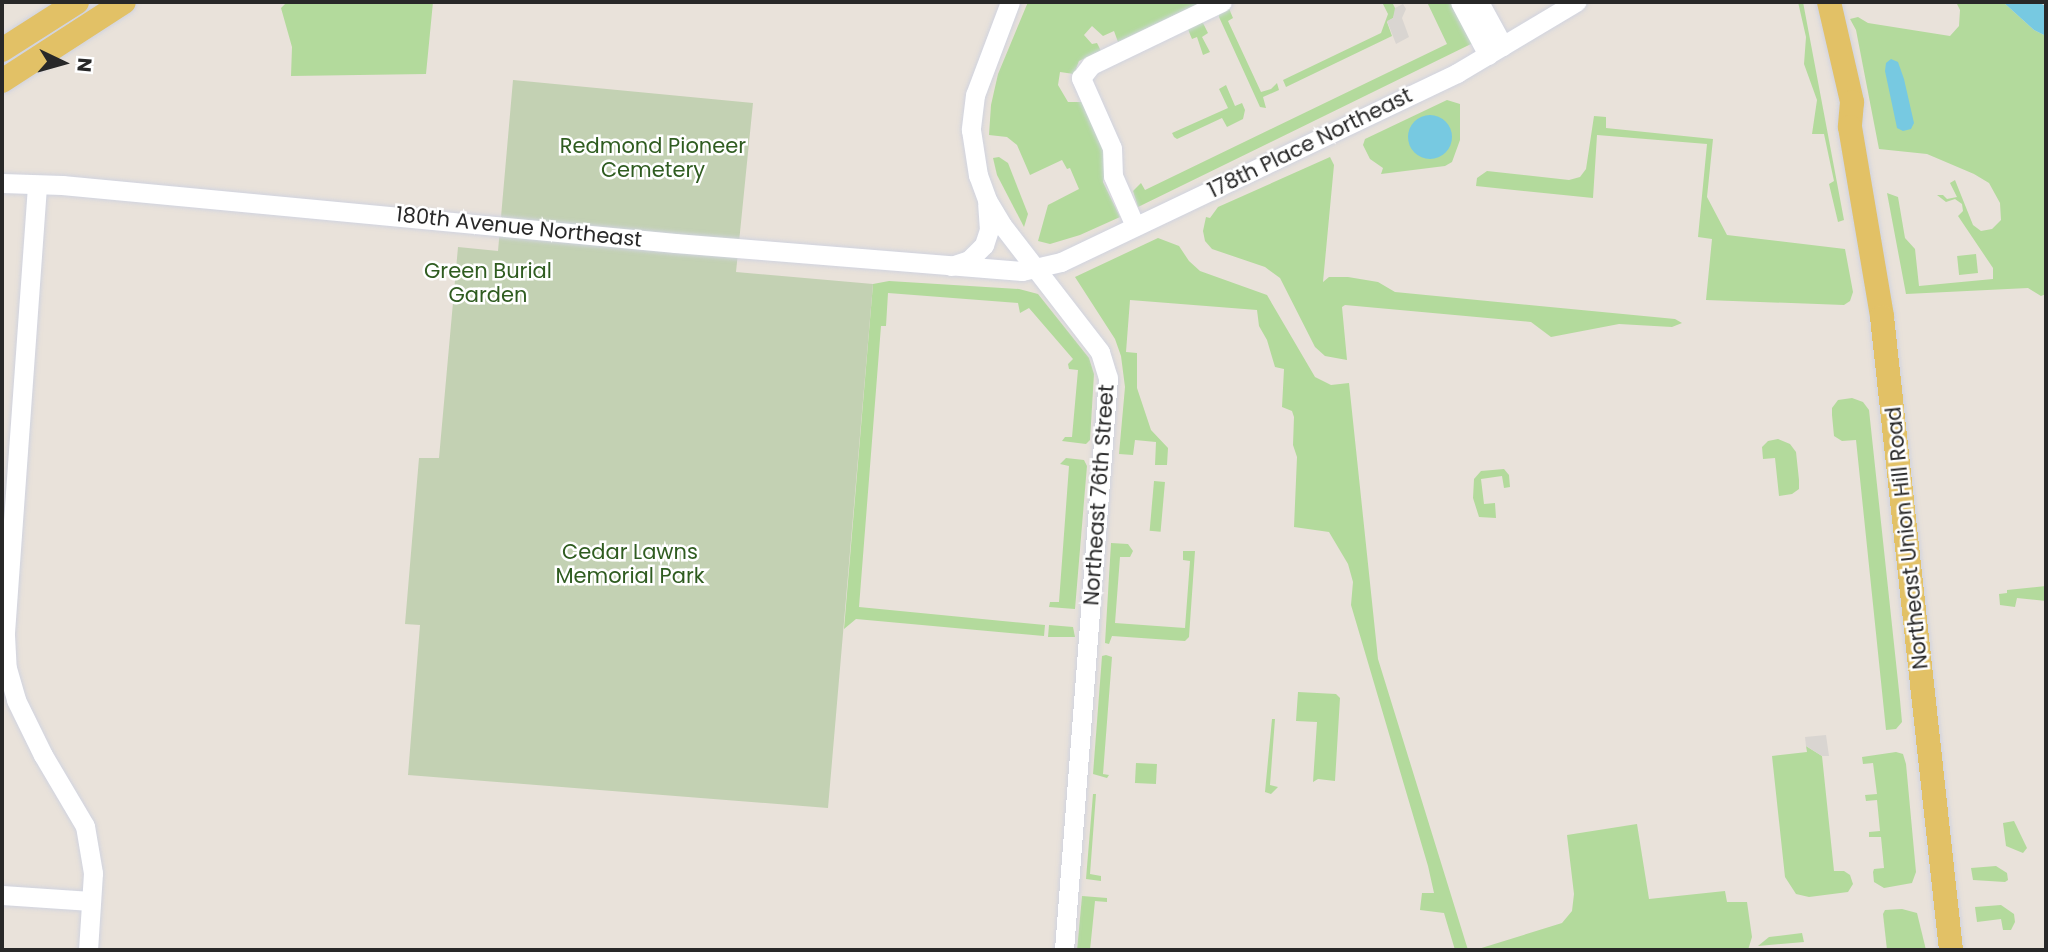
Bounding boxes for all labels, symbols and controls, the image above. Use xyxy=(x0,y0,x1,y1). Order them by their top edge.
north arrow xyxy=(28,28,98,98)
text: N xyxy=(70,57,98,73)
street label: 178th Place Northeast xyxy=(1204,83,1416,203)
park label: Redmond Pioneer Cemetery xyxy=(560,133,746,183)
street label: 180th Avenue Northeast xyxy=(395,202,643,252)
park label: Green Burial Garden xyxy=(424,258,552,308)
street label: Northeast 76th Street xyxy=(1079,384,1119,606)
street label: Northeast Union Hill Road xyxy=(1881,405,1933,671)
park label: Cedar Lawns Memorial Park xyxy=(555,539,705,589)

